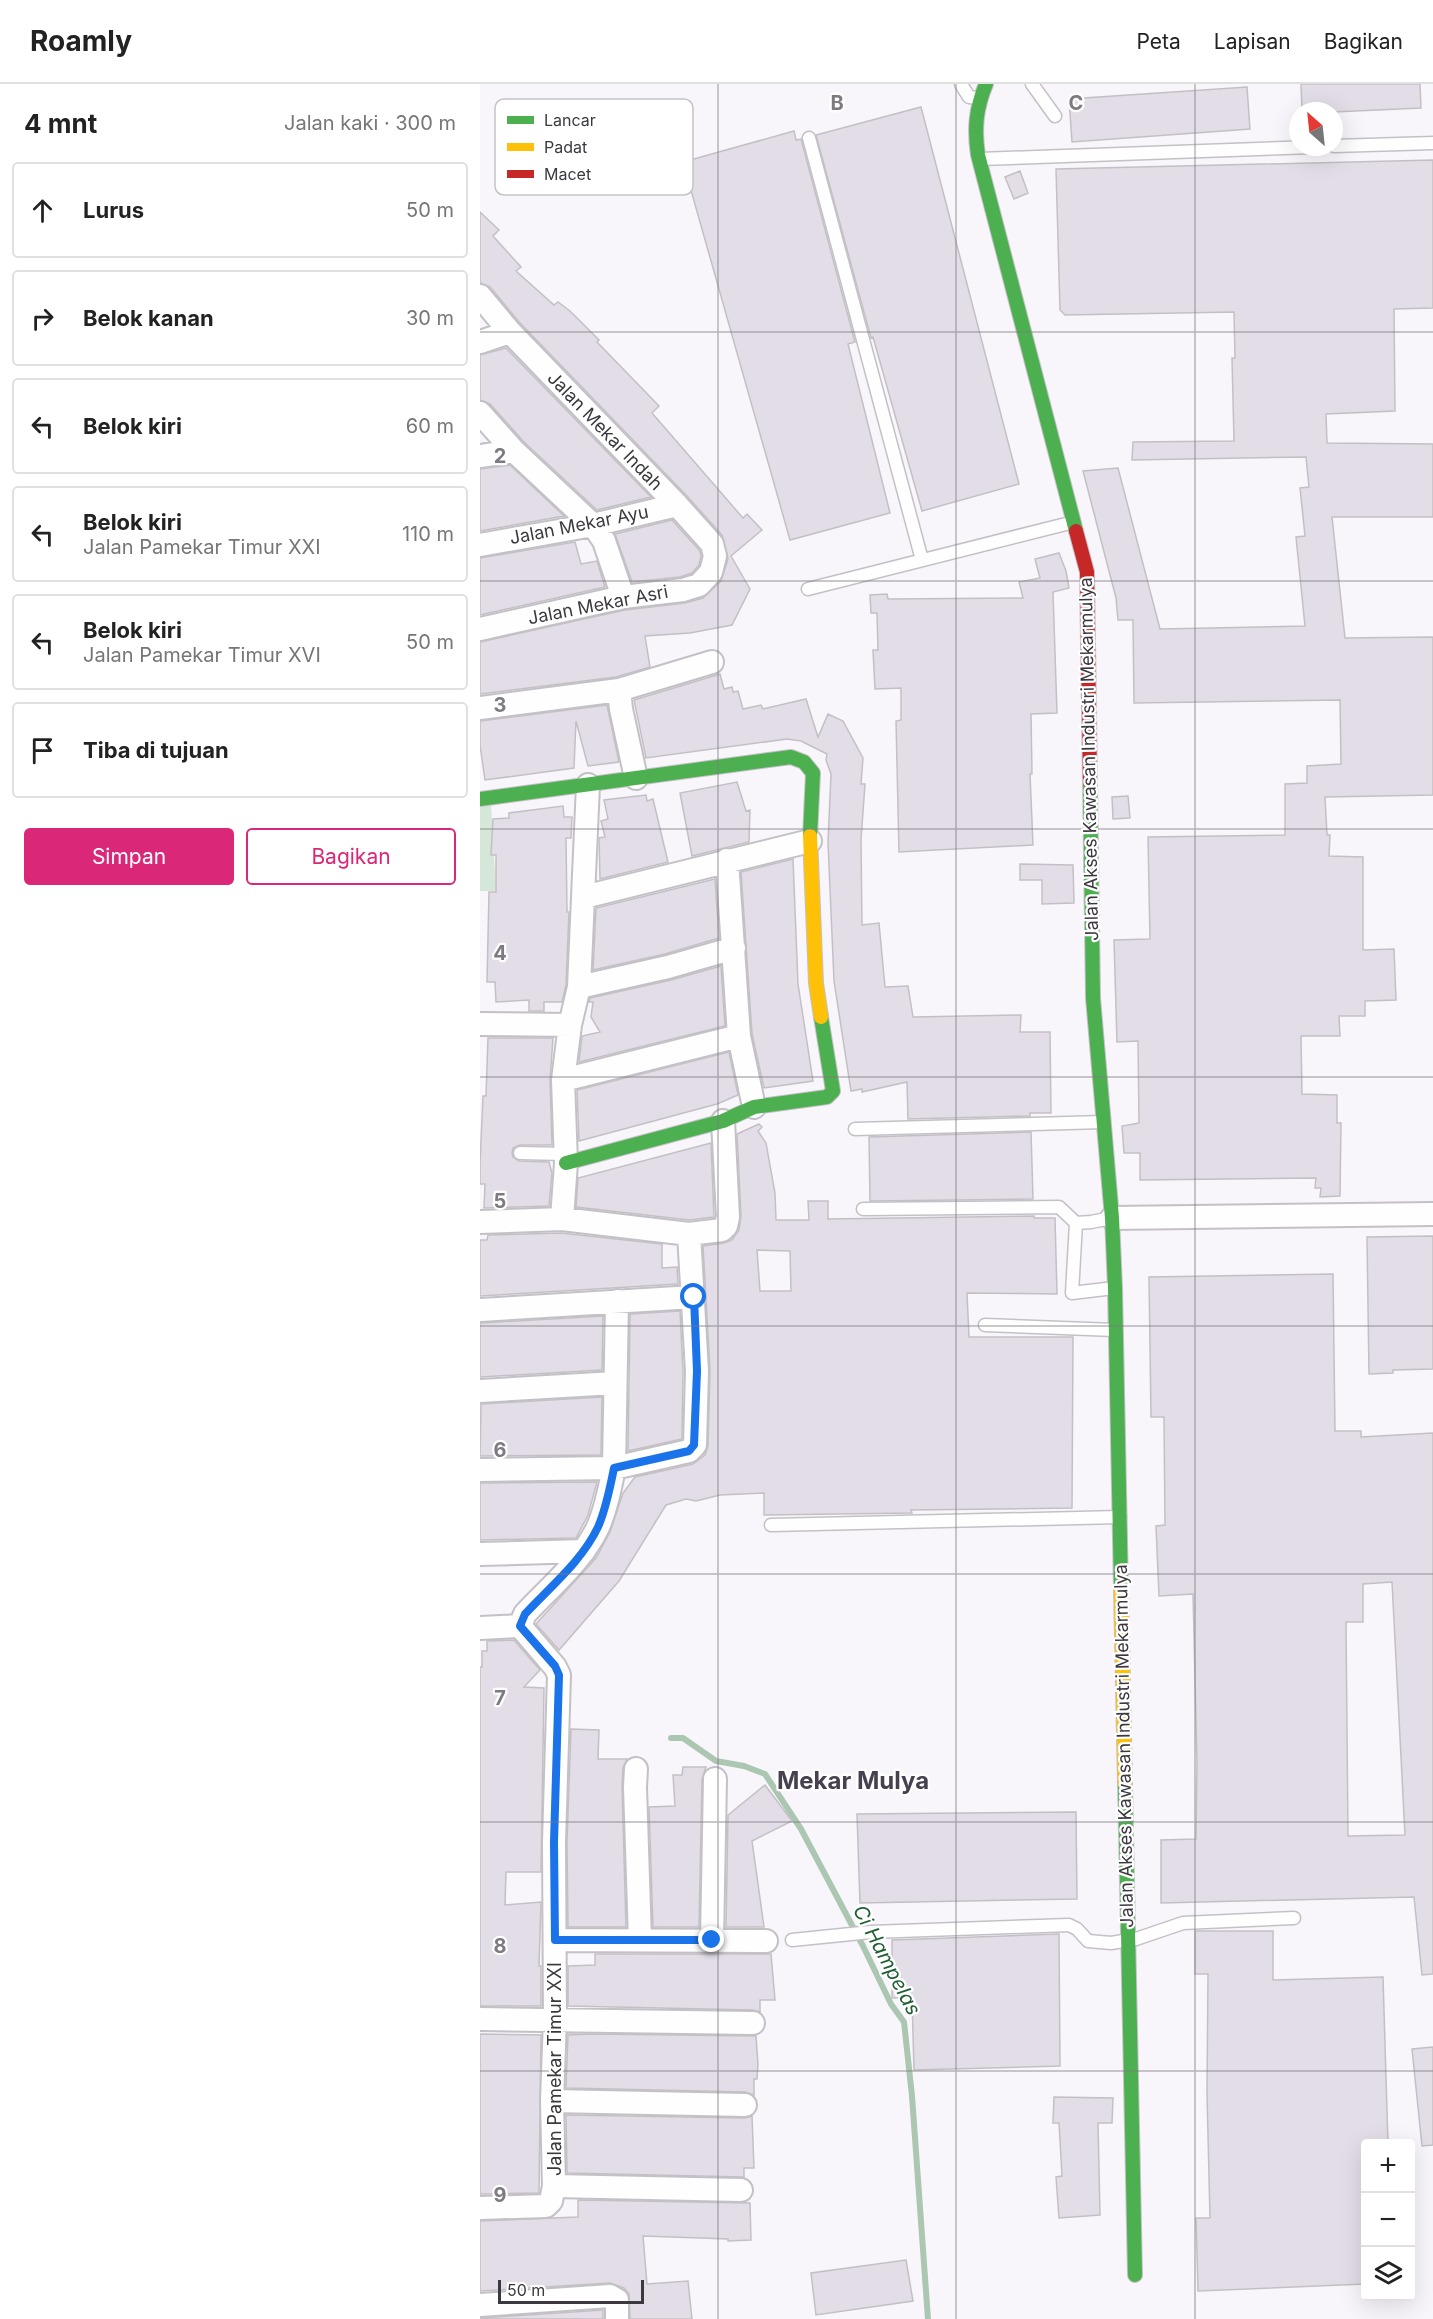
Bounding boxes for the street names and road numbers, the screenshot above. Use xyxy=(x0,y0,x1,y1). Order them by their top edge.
street label: Jalan Mekar Indah xyxy=(543,367,667,494)
street label: Jalan Mekar Ayu xyxy=(508,501,650,548)
street label: Jalan Akses Kawasan Industri Mekarmulya xyxy=(1075,577,1102,941)
street label: Jalan Mekar Asri xyxy=(526,581,670,628)
street label: Jalan Akses Kawasan Industri Mekarmulya xyxy=(1110,1564,1137,1928)
street label: Jalan Pamekar Timur XXI xyxy=(544,1962,565,2176)

